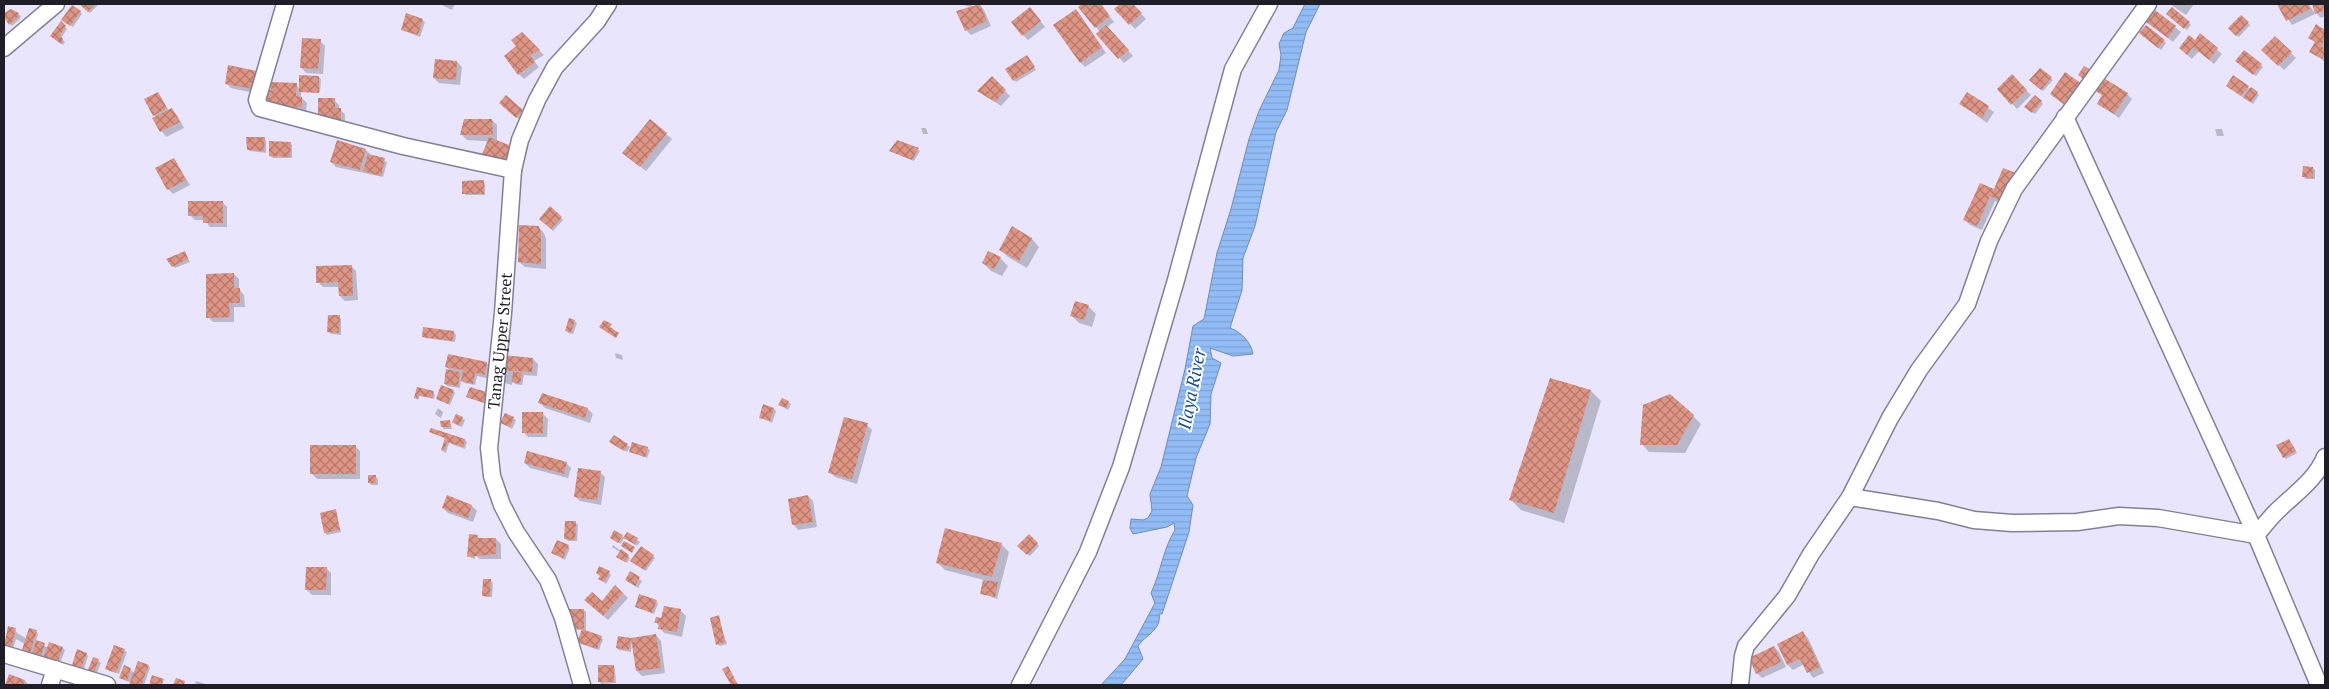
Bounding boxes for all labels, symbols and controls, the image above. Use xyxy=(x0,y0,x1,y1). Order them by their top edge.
street label: Tanag Upper Street xyxy=(482,272,517,410)
water label: Ilaya River xyxy=(1171,345,1211,432)

